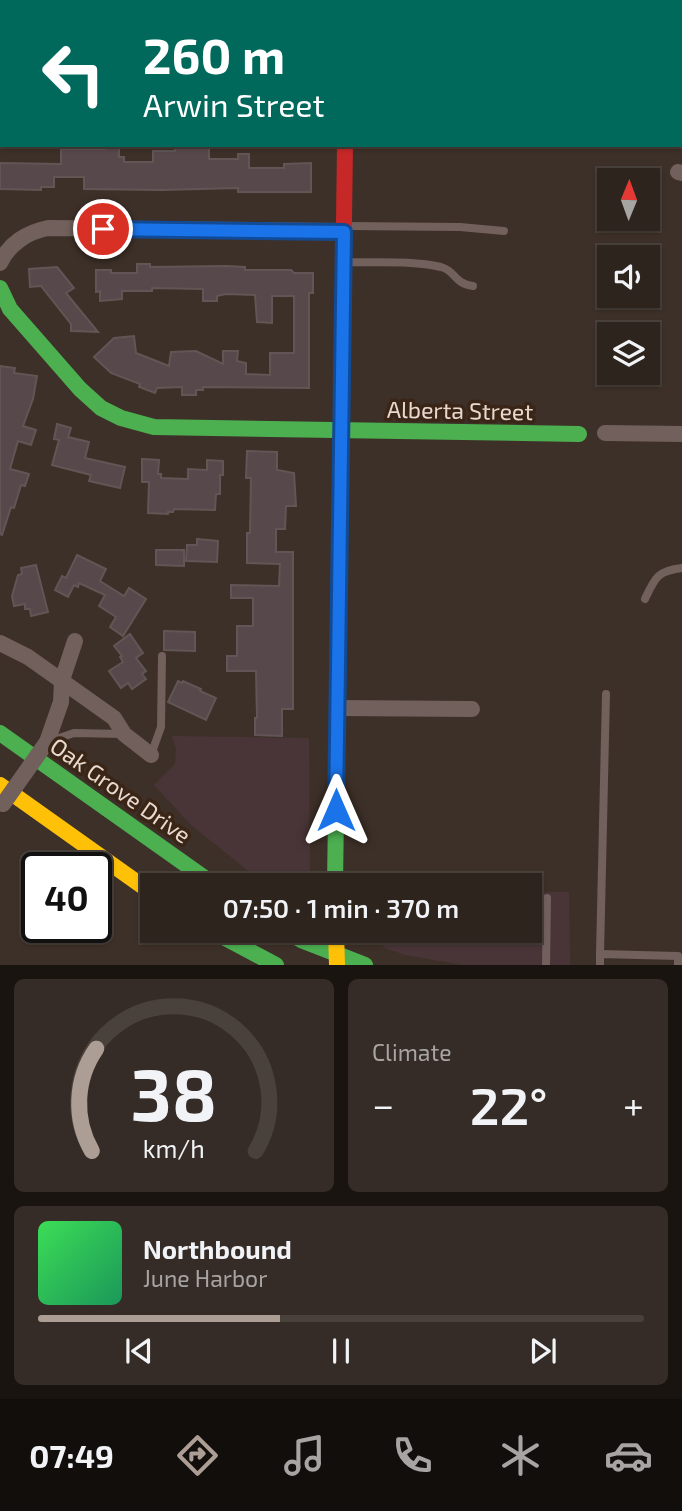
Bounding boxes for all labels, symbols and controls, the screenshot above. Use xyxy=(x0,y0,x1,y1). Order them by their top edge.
text: 260 m xyxy=(143,25,285,84)
icon: left xyxy=(28,28,119,119)
text: Arwin Street xyxy=(143,85,325,123)
north arrow xyxy=(597,168,660,231)
map controls xyxy=(597,168,660,385)
pin xyxy=(73,199,133,259)
icon: arrive xyxy=(84,210,122,248)
button: sound xyxy=(597,245,660,308)
button: layers xyxy=(597,322,660,385)
street label: Alberta Street xyxy=(387,395,534,425)
street label: Oak Grove Drive xyxy=(45,731,197,849)
position arrow xyxy=(299,773,373,847)
speed limit sign: 40 xyxy=(21,852,112,943)
text: 07:50 · 1 min · 370 m xyxy=(223,892,459,923)
text: Climate xyxy=(372,1038,452,1066)
text: 38 xyxy=(131,1049,217,1137)
text: 22° xyxy=(470,1073,548,1135)
text: − xyxy=(372,1081,394,1127)
text: + xyxy=(623,1081,644,1127)
text: km/h xyxy=(143,1133,205,1163)
text: Northbound xyxy=(143,1233,292,1264)
text: June Harbor xyxy=(143,1264,267,1292)
icon: previous xyxy=(120,1332,158,1370)
icon: pause xyxy=(322,1332,360,1370)
icon: next xyxy=(524,1332,562,1370)
icon: directions xyxy=(173,1431,222,1480)
icon: music xyxy=(280,1431,329,1480)
icon: phone xyxy=(388,1431,437,1480)
icon: climate xyxy=(496,1431,545,1480)
icon: car xyxy=(604,1431,653,1480)
text: 07:49 xyxy=(29,1436,114,1474)

